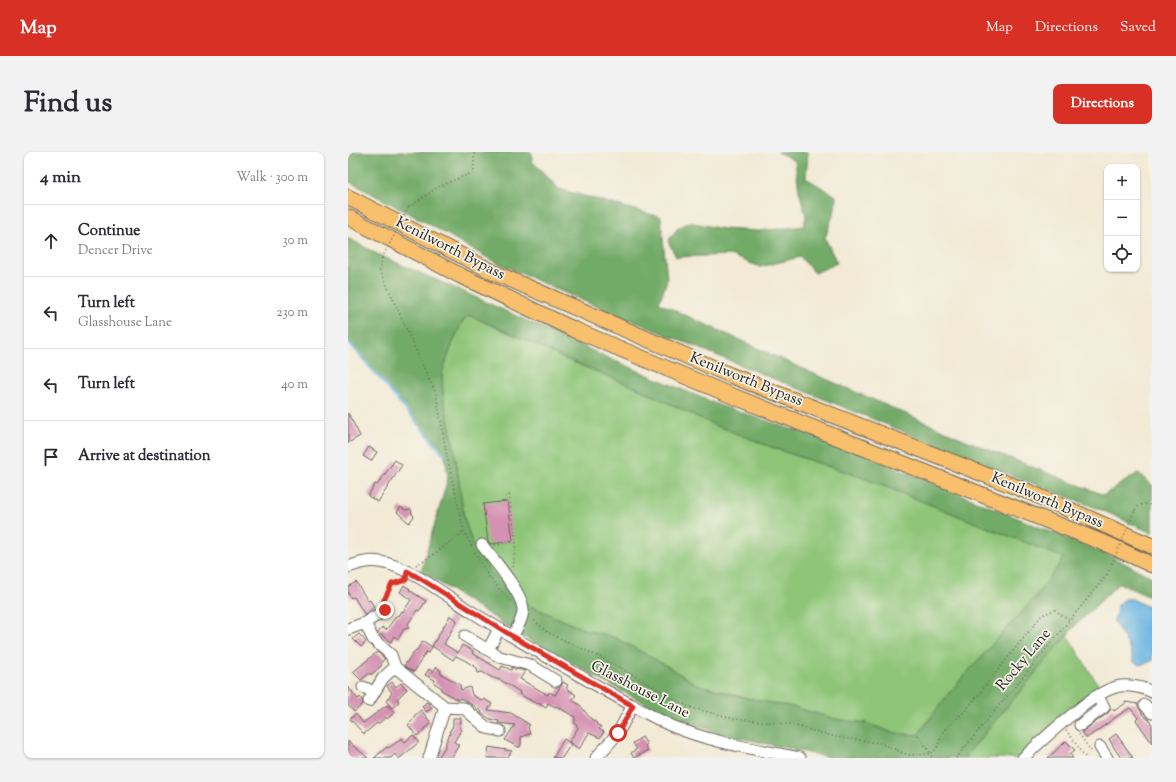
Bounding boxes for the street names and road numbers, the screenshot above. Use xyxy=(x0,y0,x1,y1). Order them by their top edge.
street label: Kenilworth Bypass xyxy=(392,212,508,286)
street label: Kenilworth Bypass xyxy=(686,348,806,412)
street label: Kenilworth Bypass xyxy=(988,468,1106,534)
street label: Rocky Lane xyxy=(992,624,1056,696)
street label: Glasshouse Lane xyxy=(587,656,693,724)

